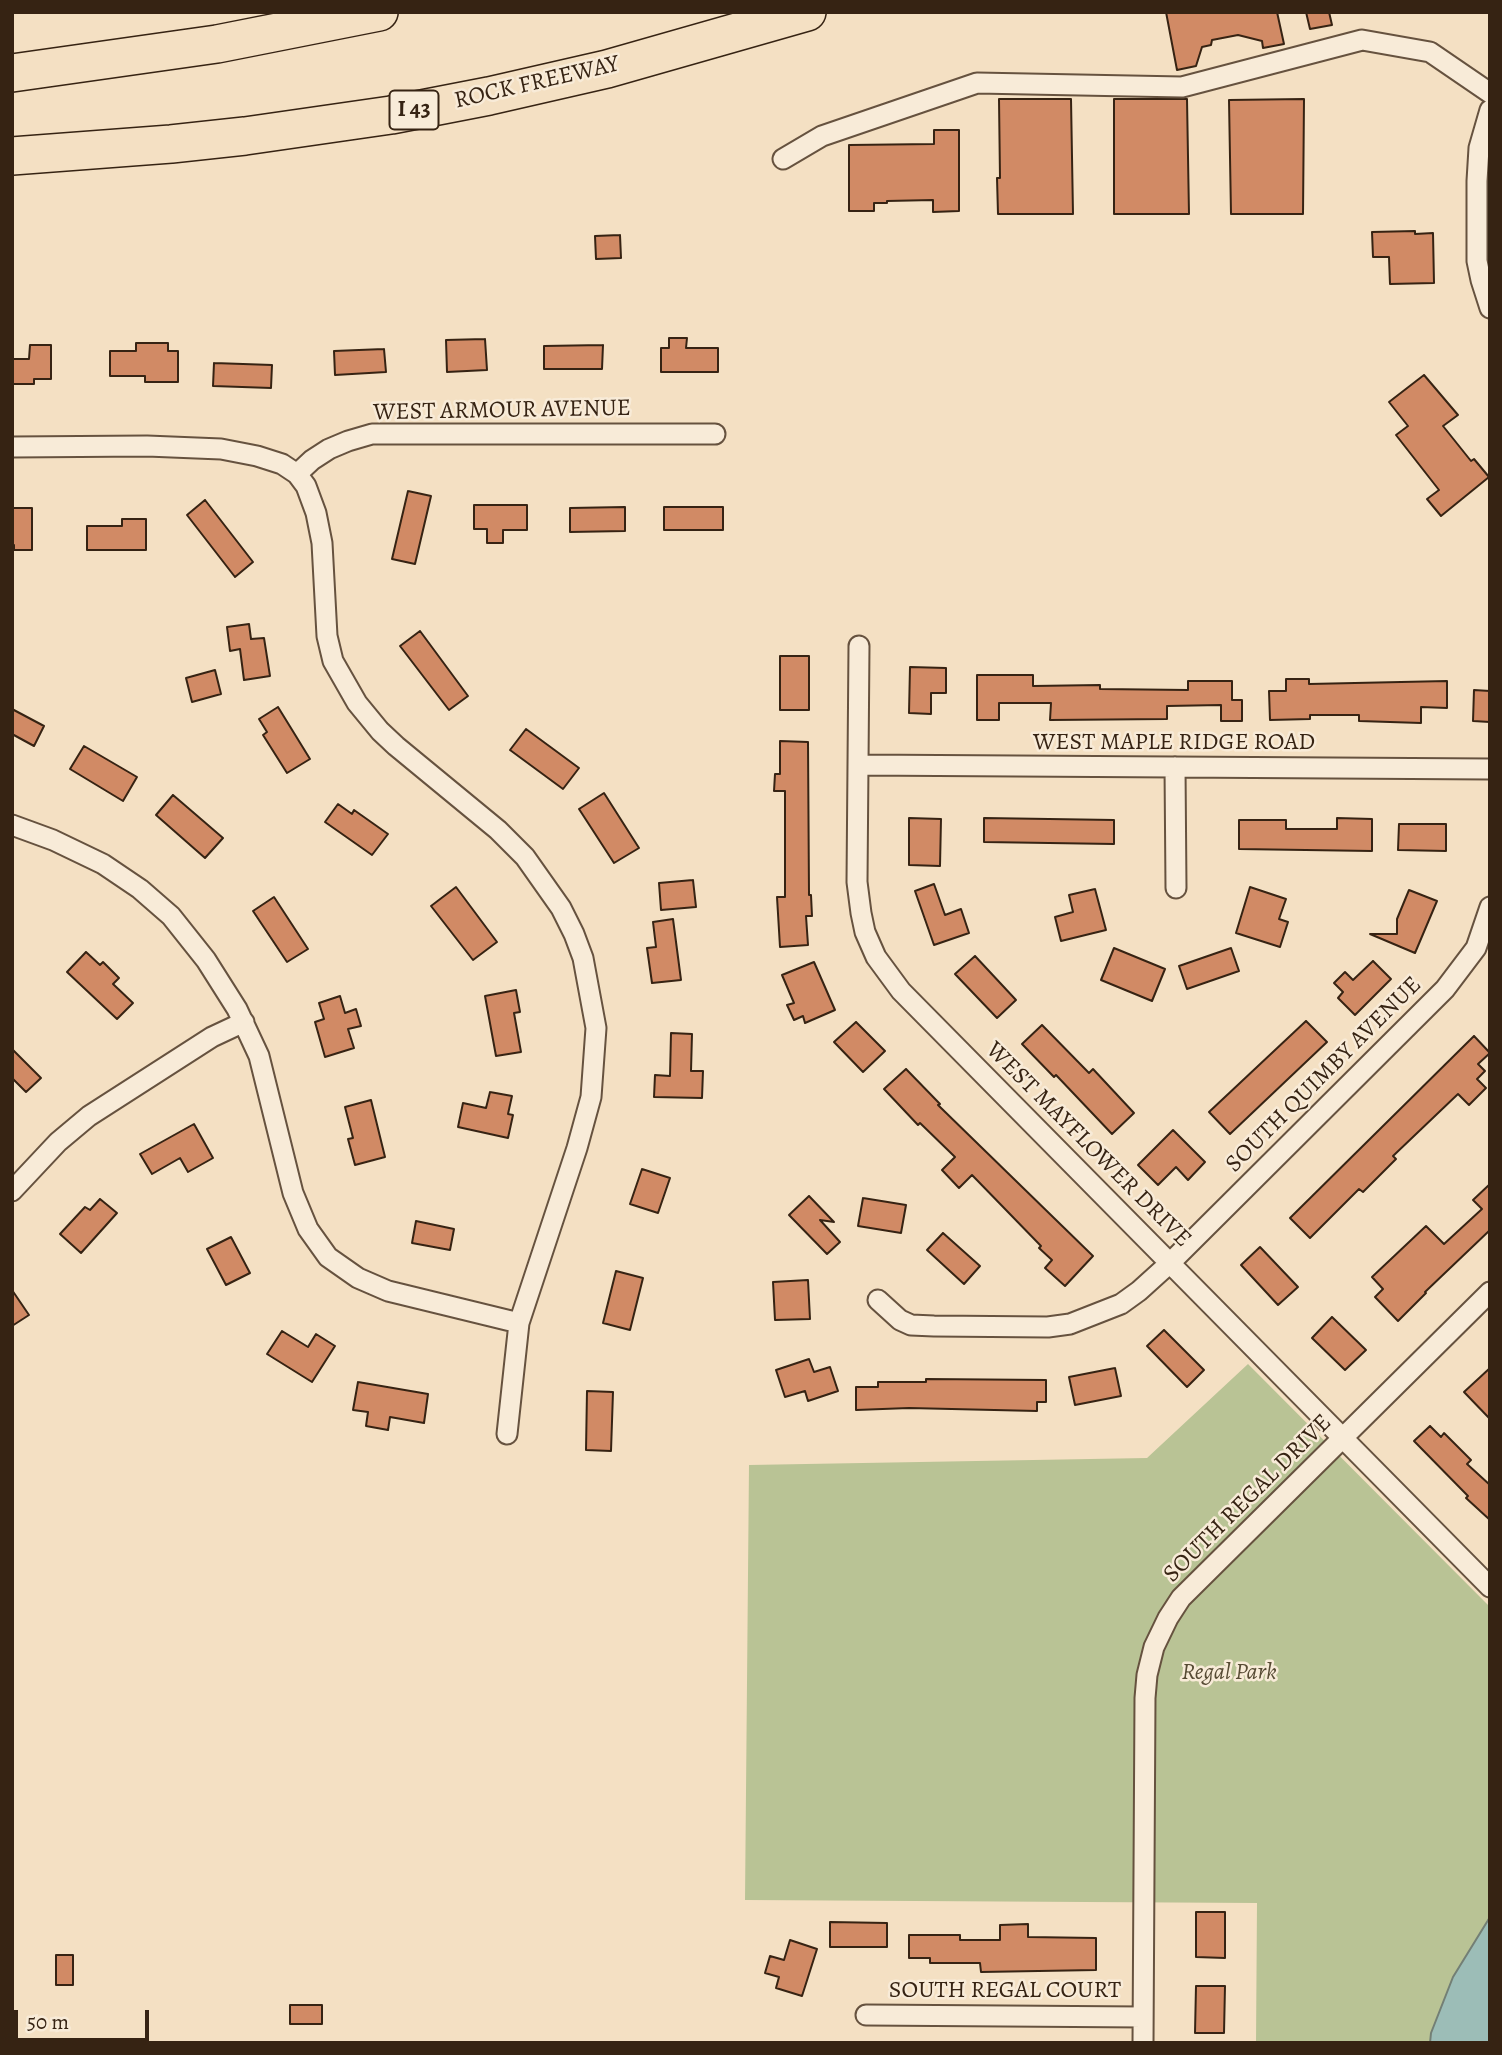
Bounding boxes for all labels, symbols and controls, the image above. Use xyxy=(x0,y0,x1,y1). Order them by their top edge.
street label: ROCK FREEWAY xyxy=(452,50,622,116)
road number: I 43 xyxy=(390,90,438,130)
street label: WEST ARMOUR AVENUE xyxy=(373,394,631,428)
street label: WEST MAPLE RIDGE ROAD xyxy=(1033,729,1315,757)
street label: SOUTH QUIMBY AVENUE xyxy=(1220,971,1428,1179)
street label: WEST MAYFLOWER DRIVE xyxy=(979,1036,1197,1254)
street label: SOUTH REGAL DRIVE xyxy=(1158,1409,1338,1589)
park label: Regal Park xyxy=(1181,1659,1277,1687)
street label: SOUTH REGAL COURT xyxy=(889,1977,1121,2005)
scale bar xyxy=(18,1996,152,2040)
text: 50 m xyxy=(27,2008,69,2036)

